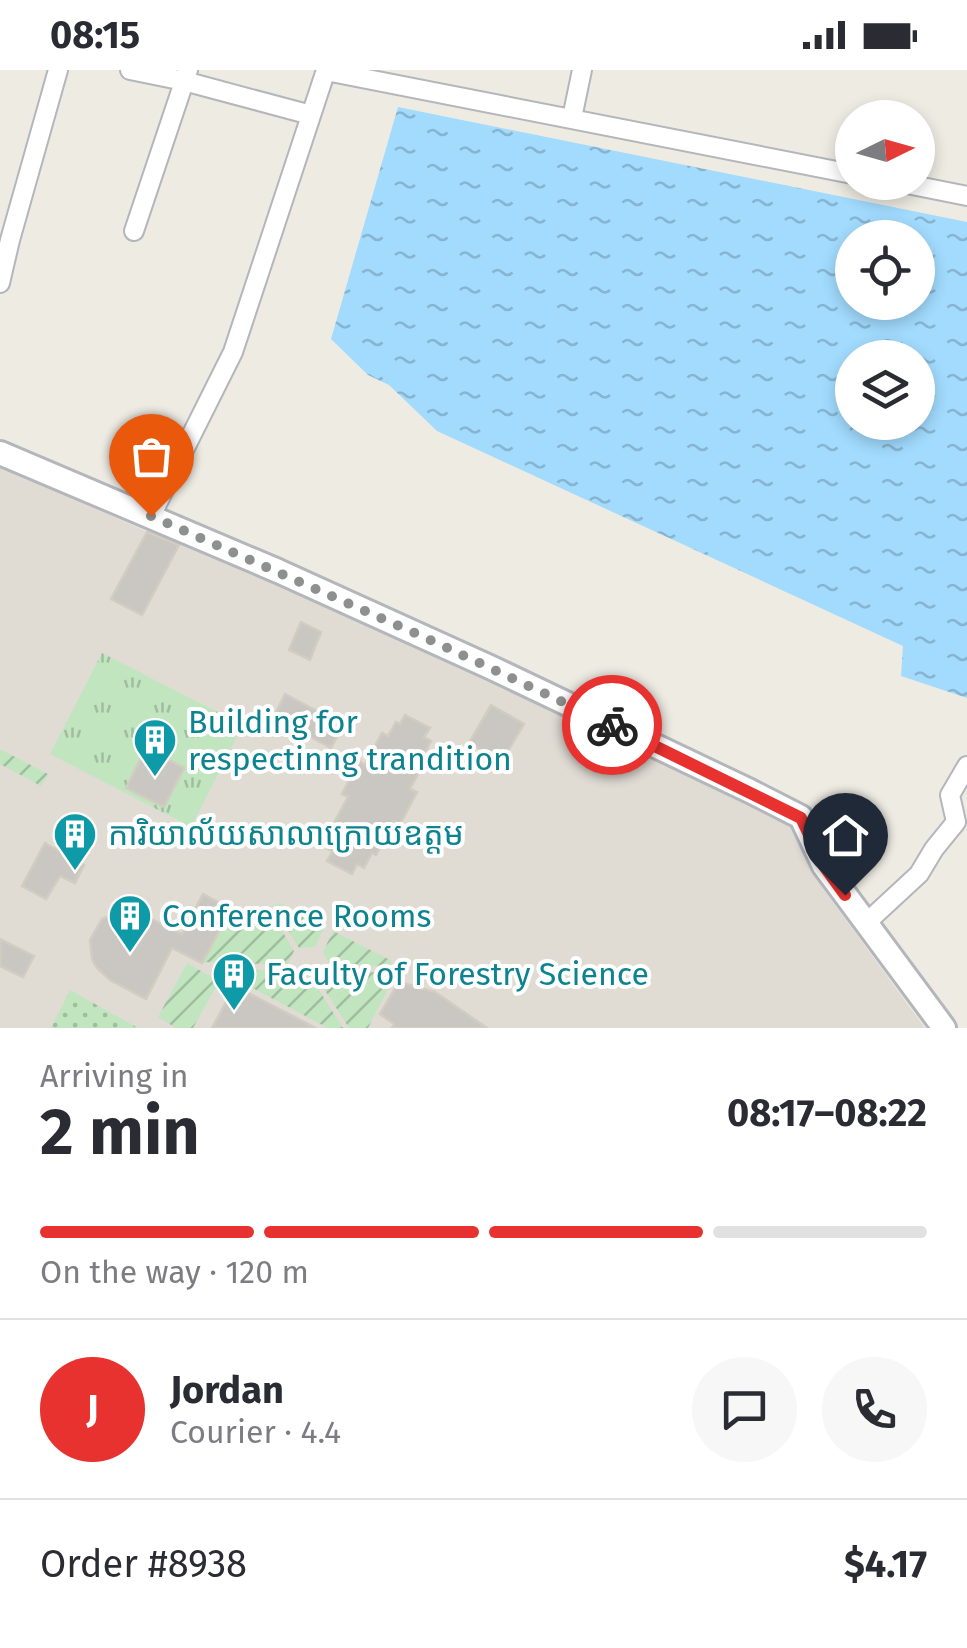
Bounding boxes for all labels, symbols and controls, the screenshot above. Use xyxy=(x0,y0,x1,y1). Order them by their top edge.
text: 08:15 xyxy=(50,12,140,58)
north arrow xyxy=(835,100,935,200)
map controls xyxy=(835,100,935,440)
button: locate xyxy=(835,220,935,320)
button: layers xyxy=(835,340,935,440)
pin xyxy=(109,414,194,517)
icon: bag xyxy=(124,429,179,484)
courier xyxy=(562,675,662,775)
icon: bike xyxy=(585,698,640,753)
place label: Building for respectinng trandition xyxy=(188,703,512,778)
building icon: Building for respectinng trandition xyxy=(132,717,178,778)
pin xyxy=(803,793,888,896)
icon: home xyxy=(818,808,873,863)
building icon: ការិយាល័យសាលាក្រោយឧត្តម xyxy=(52,811,98,872)
place label: ការិយាល័យសាលាក្រោយឧត្តម xyxy=(108,815,464,854)
building icon: Conference Rooms xyxy=(107,893,153,954)
place label: Conference Rooms xyxy=(162,897,431,935)
building icon: Faculty of Forestry Science xyxy=(211,951,257,1012)
place label: Faculty of Forestry Science xyxy=(266,955,649,993)
text: Arriving in xyxy=(40,1057,188,1095)
text: 08:17–08:22 xyxy=(727,1090,927,1136)
text: 2 min xyxy=(40,1093,200,1171)
text: On the way · 120 m xyxy=(40,1253,309,1291)
button: chat xyxy=(692,1357,797,1462)
button: phone xyxy=(822,1357,927,1462)
text: Jordan xyxy=(170,1367,284,1413)
text: J xyxy=(86,1386,99,1432)
text: Courier · 4.4 xyxy=(170,1413,341,1451)
text: Order #8938 xyxy=(40,1541,247,1587)
text: $4.17 xyxy=(844,1541,927,1587)

